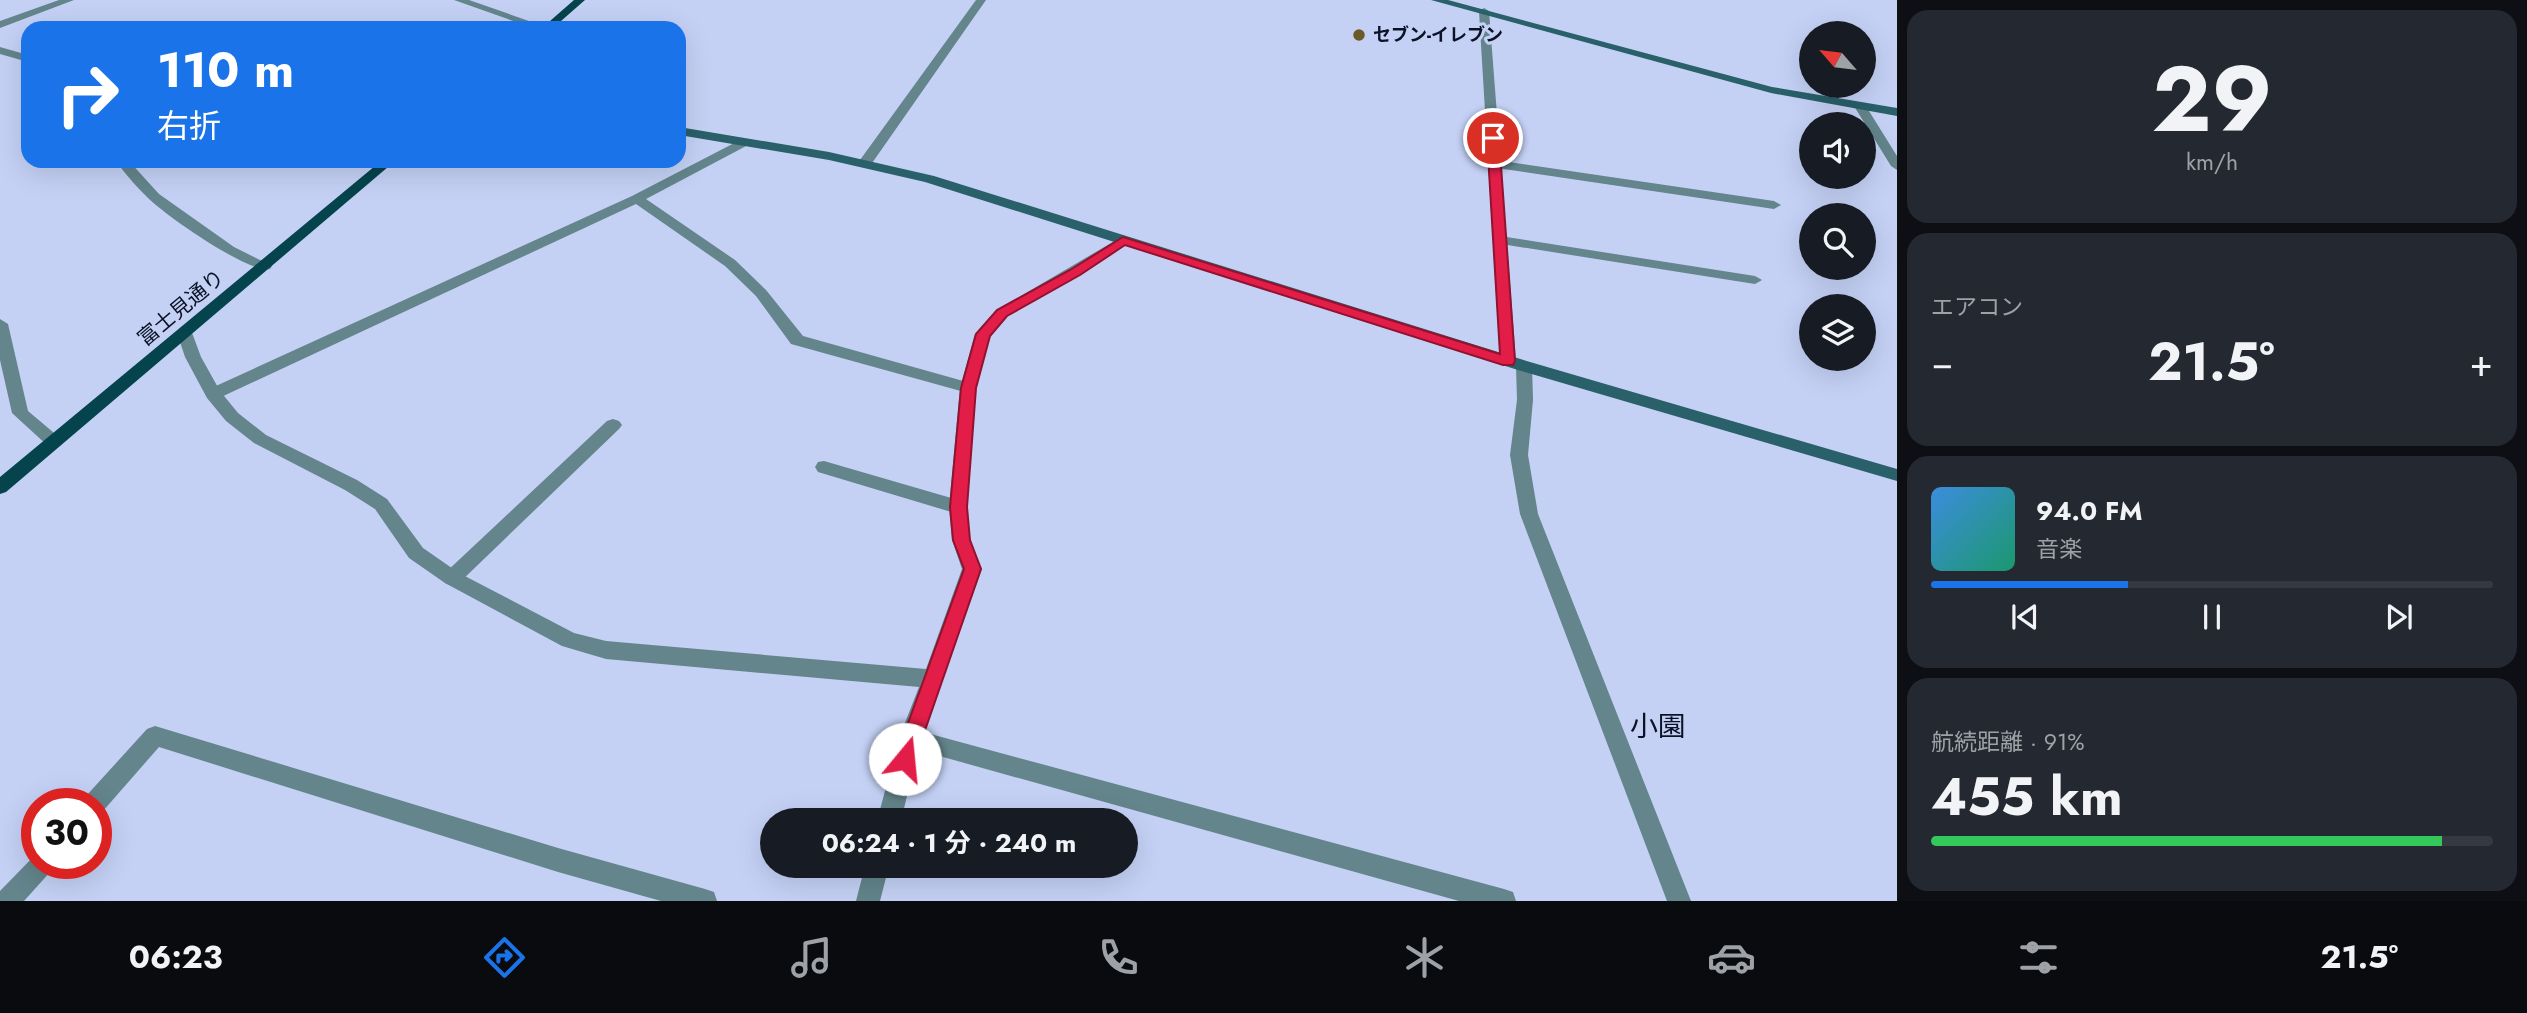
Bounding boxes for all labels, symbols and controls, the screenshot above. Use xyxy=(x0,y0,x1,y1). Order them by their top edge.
north arrow xyxy=(1799,21,1876,98)
map controls xyxy=(1799,21,1876,371)
place label: セブン-イレブン xyxy=(1373,22,1503,48)
marker: セブン-イレブン xyxy=(1351,27,1367,43)
text: 29 xyxy=(2152,34,2272,165)
text: 110 m xyxy=(157,35,294,105)
icon: right xyxy=(42,49,133,140)
text: 右折 xyxy=(157,103,221,149)
pin xyxy=(1463,108,1523,168)
button: sound xyxy=(1799,112,1876,189)
icon: arrive xyxy=(1474,119,1512,157)
text: km/h xyxy=(2186,145,2238,179)
button: search xyxy=(1799,203,1876,280)
street label: 富士見通り xyxy=(131,263,231,353)
text: エアコン xyxy=(1931,290,2023,324)
button: layers xyxy=(1799,294,1876,371)
text: 21.5° xyxy=(2148,324,2275,400)
text: − xyxy=(1931,335,1953,390)
text: + xyxy=(2470,335,2493,390)
text: 94.0 FM xyxy=(2036,492,2142,530)
text: 音楽 xyxy=(2036,532,2082,566)
icon: previous xyxy=(2006,598,2044,636)
icon: pause xyxy=(2193,598,2231,636)
icon: next xyxy=(2380,598,2418,636)
district label: 小園 xyxy=(1630,706,1686,747)
position arrow xyxy=(868,722,942,796)
text: 航続距離 · 91% xyxy=(1931,725,2085,759)
text: 455 km xyxy=(1931,759,2123,835)
speed limit sign: 30 xyxy=(21,788,112,879)
text: 06:24 · 1 分 · 240 m xyxy=(822,824,1076,862)
icon: directions xyxy=(480,933,529,982)
icon: music xyxy=(787,933,836,982)
icon: phone xyxy=(1094,933,1143,982)
icon: climate xyxy=(1400,933,1449,982)
icon: car xyxy=(1707,933,1756,982)
icon: filters xyxy=(2014,933,2063,982)
text: 06:23 xyxy=(129,934,223,980)
text: 21.5° xyxy=(2320,934,2398,980)

